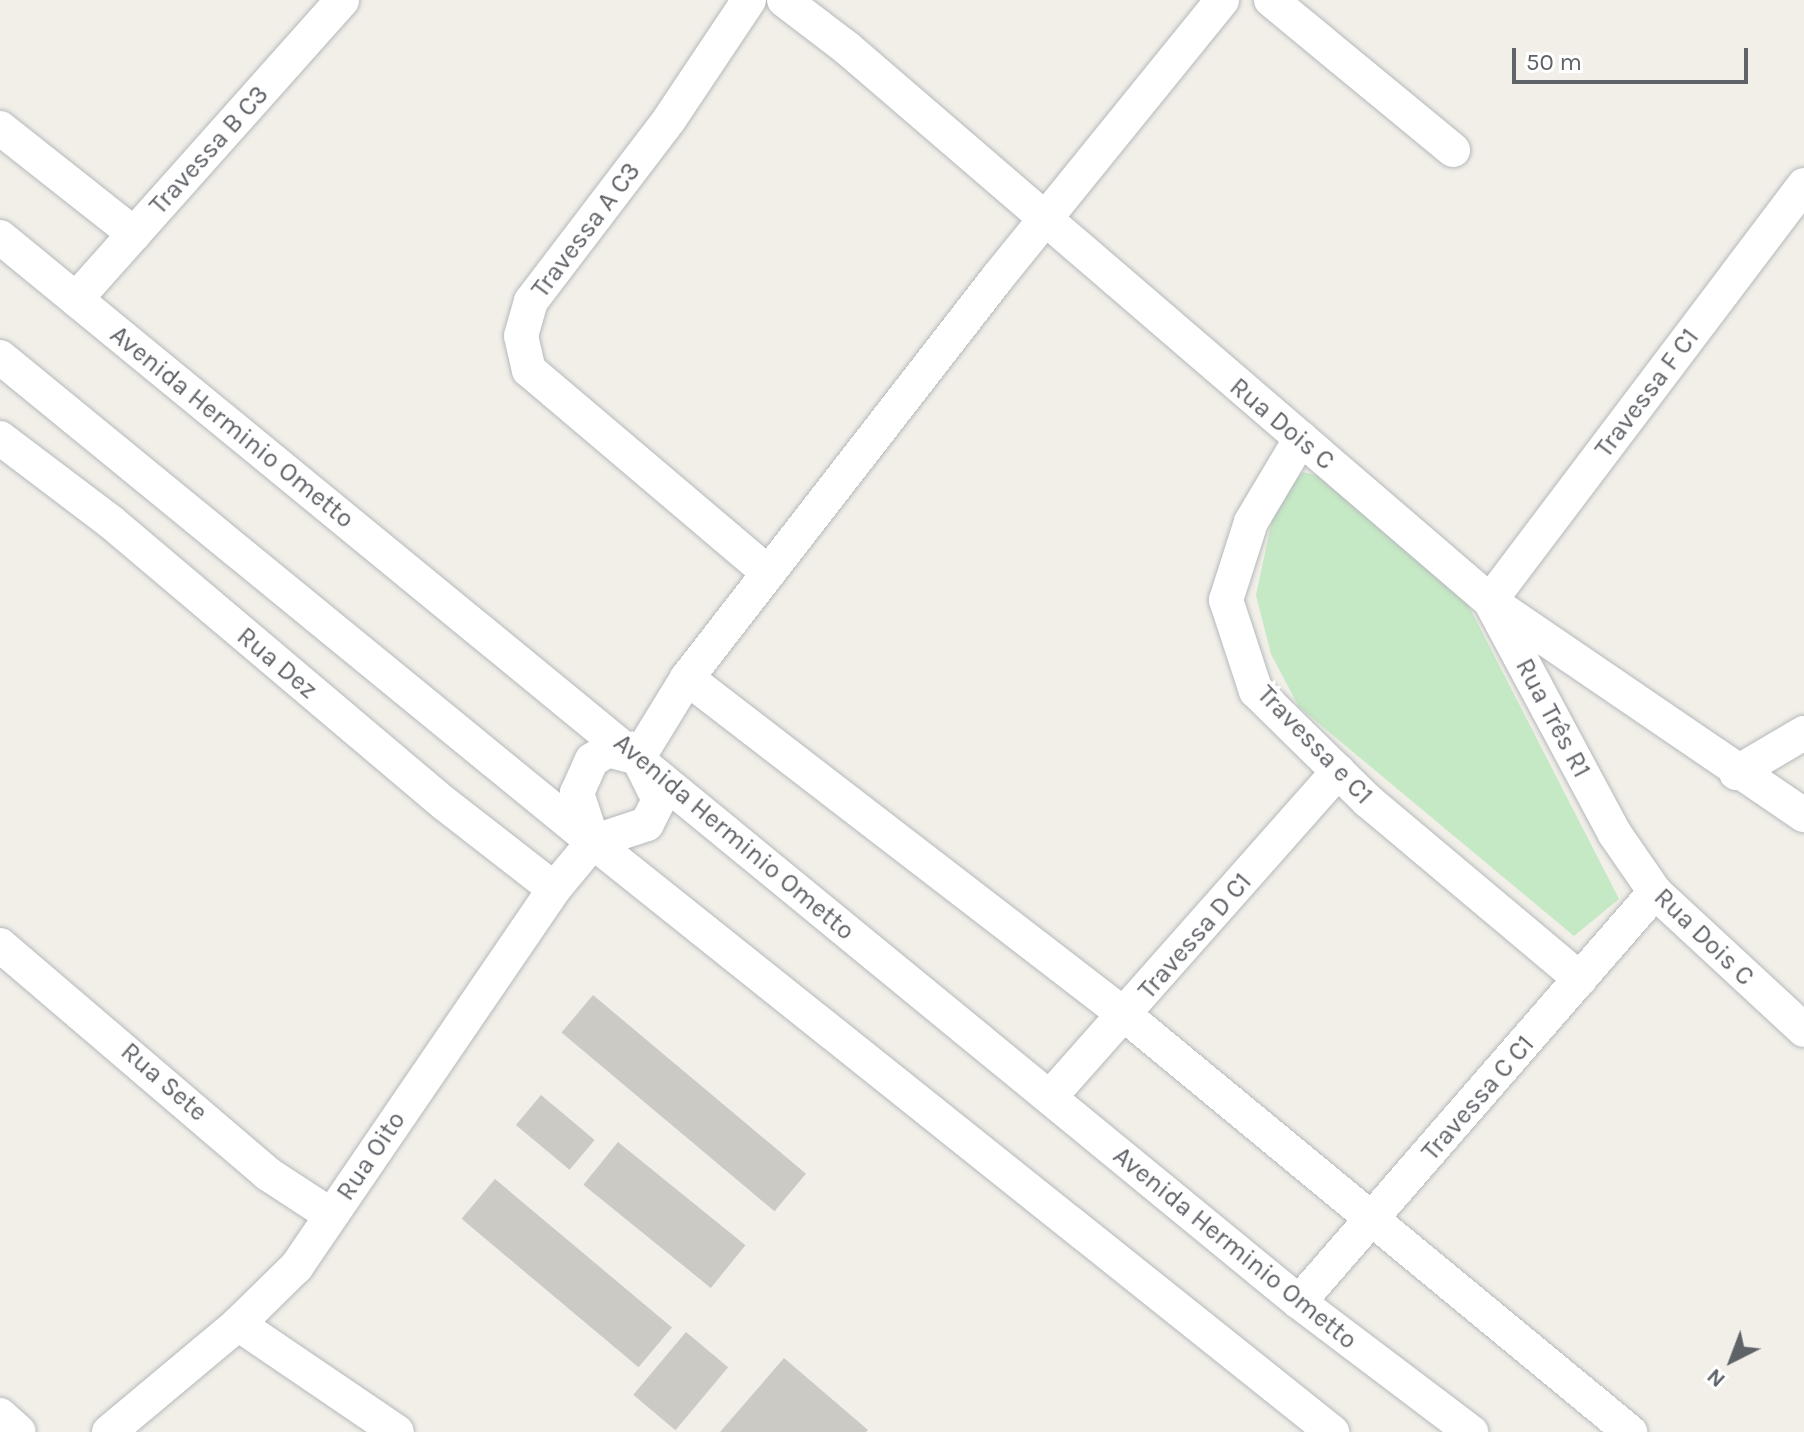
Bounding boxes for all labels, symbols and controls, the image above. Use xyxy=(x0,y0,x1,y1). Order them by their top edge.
scale bar xyxy=(1516,32,1752,82)
text: 50 m xyxy=(1526,48,1582,76)
street label: Travessa B C3 xyxy=(143,79,275,221)
street label: Travessa A C3 xyxy=(525,156,647,304)
street label: Avenida Herminio Ometto xyxy=(104,319,360,535)
street label: Travessa F C1 xyxy=(1588,322,1706,464)
street label: Rua Dois C xyxy=(1223,371,1341,477)
street label: Rua Dez xyxy=(231,621,323,705)
street label: Rua Três R1 xyxy=(1509,653,1597,783)
street label: Travessa e C1 xyxy=(1251,679,1379,811)
street label: Avenida Herminio Ometto xyxy=(607,727,861,947)
street label: Travessa D C1 xyxy=(1132,867,1258,1005)
street label: Rua Dois C xyxy=(1647,882,1761,992)
street label: Travessa C C1 xyxy=(1415,1029,1541,1167)
street label: Rua Sete xyxy=(114,1036,214,1128)
street label: Rua Oito xyxy=(330,1106,412,1206)
street label: Avenida Herminio Ometto xyxy=(1107,1140,1363,1356)
north arrow xyxy=(1692,1320,1772,1400)
text: N xyxy=(1701,1363,1731,1393)

